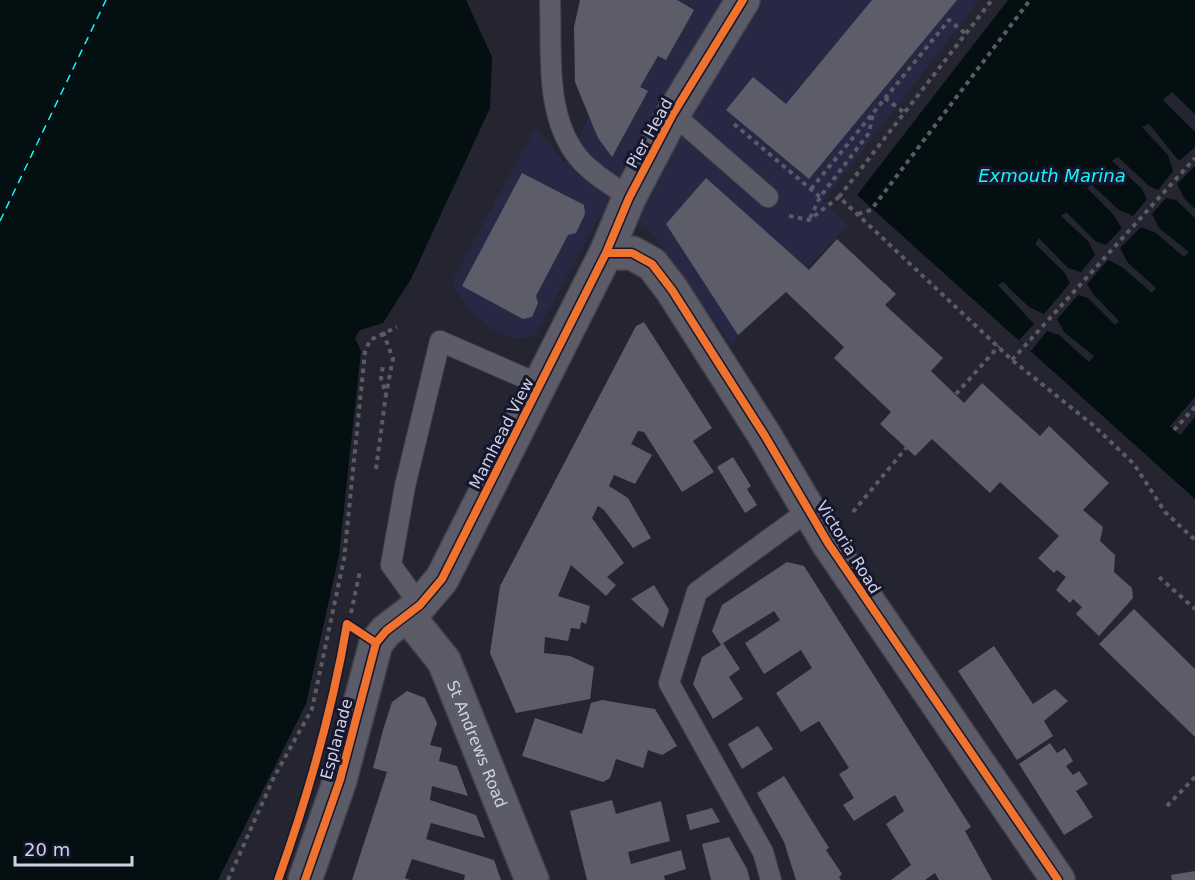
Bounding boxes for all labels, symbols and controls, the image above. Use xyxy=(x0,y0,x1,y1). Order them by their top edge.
street label: Pier Head xyxy=(622,95,676,172)
water label: Exmouth Marina xyxy=(978,165,1126,186)
street label: Mamhead View xyxy=(465,374,538,492)
street label: Victoria Road xyxy=(812,497,885,597)
street label: St Andrews Road xyxy=(443,678,511,811)
street label: Esplanade xyxy=(317,697,356,782)
scale bar xyxy=(15,829,132,867)
text: 20 m xyxy=(24,839,70,860)

